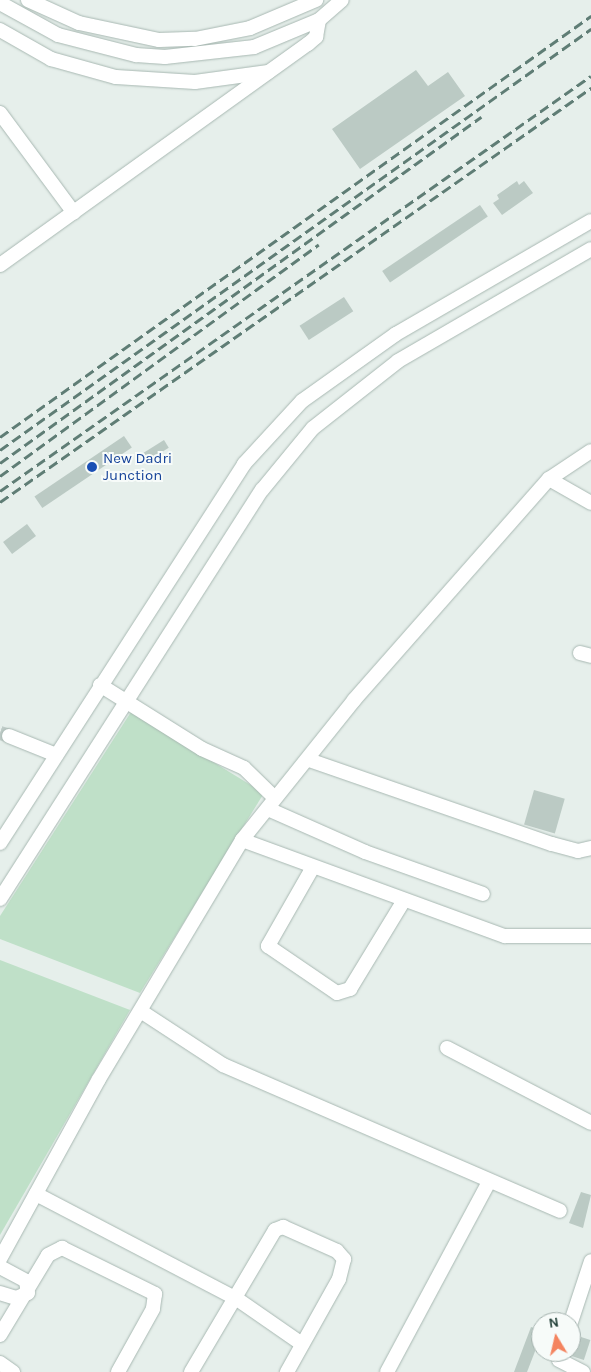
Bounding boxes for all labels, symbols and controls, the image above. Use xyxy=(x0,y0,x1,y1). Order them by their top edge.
place label: New Dadri Junction xyxy=(103,449,172,484)
marker: New Dadri Junction xyxy=(85,460,99,474)
north arrow xyxy=(531,1312,581,1362)
text: N xyxy=(547,1313,560,1332)

